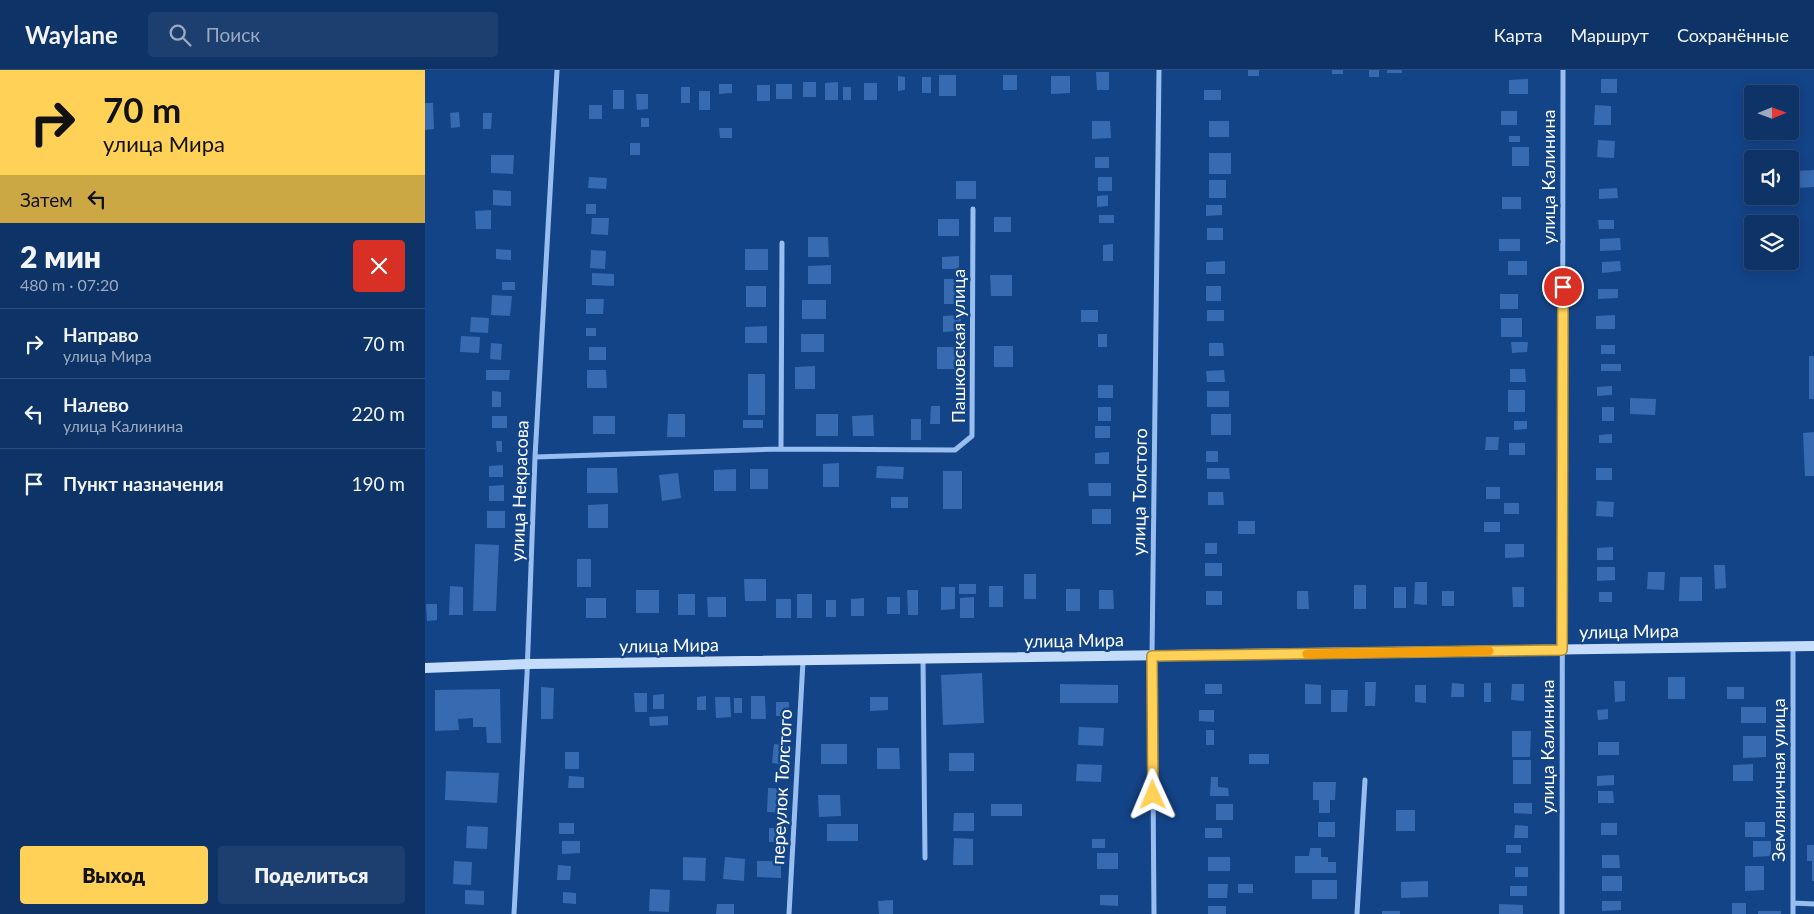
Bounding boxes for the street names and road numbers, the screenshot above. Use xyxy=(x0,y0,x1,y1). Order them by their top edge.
street label: улица Калинина xyxy=(1537,109,1559,245)
street label: Пашковская улица xyxy=(947,269,969,423)
street label: улица Некрасова xyxy=(506,420,532,562)
street label: улица Толстого xyxy=(1127,428,1151,556)
street label: улица Мира xyxy=(1579,619,1679,643)
street label: улица Мира xyxy=(1024,628,1124,652)
street label: улица Мира xyxy=(619,633,719,657)
street label: улица Калинина xyxy=(1536,679,1558,815)
street label: Земляничная улица xyxy=(1767,698,1789,862)
street label: переулок Толстого xyxy=(766,709,796,865)

